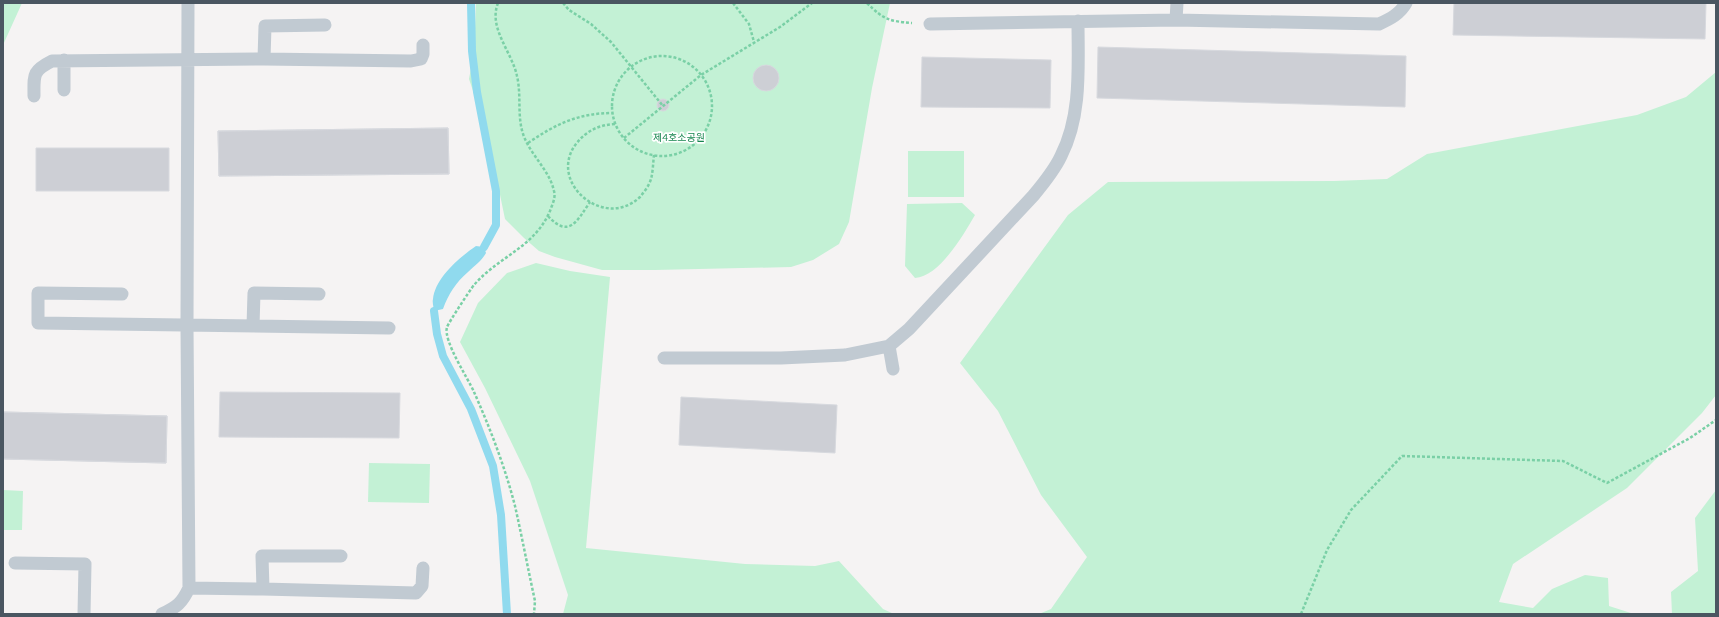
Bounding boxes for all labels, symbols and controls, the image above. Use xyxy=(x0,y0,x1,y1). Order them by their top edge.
park label: 제4호소공원 xyxy=(653,131,705,143)

